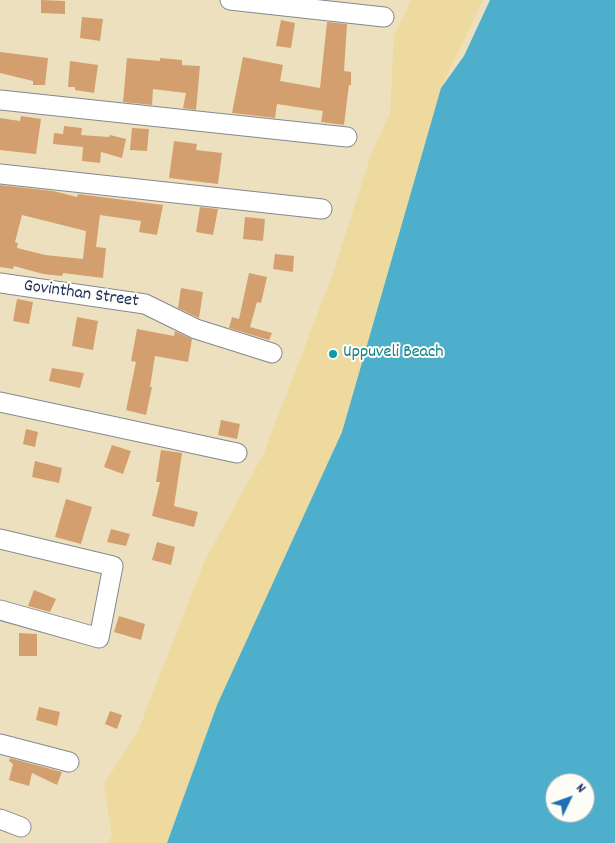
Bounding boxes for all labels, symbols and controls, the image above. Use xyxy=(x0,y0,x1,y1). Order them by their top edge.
street label: Govinthan Street xyxy=(22,276,140,314)
place label: Uppuveli Beach xyxy=(343,343,444,365)
marker: Uppuveli Beach xyxy=(327,348,339,360)
north arrow xyxy=(545,773,595,823)
text: N xyxy=(571,779,590,798)

